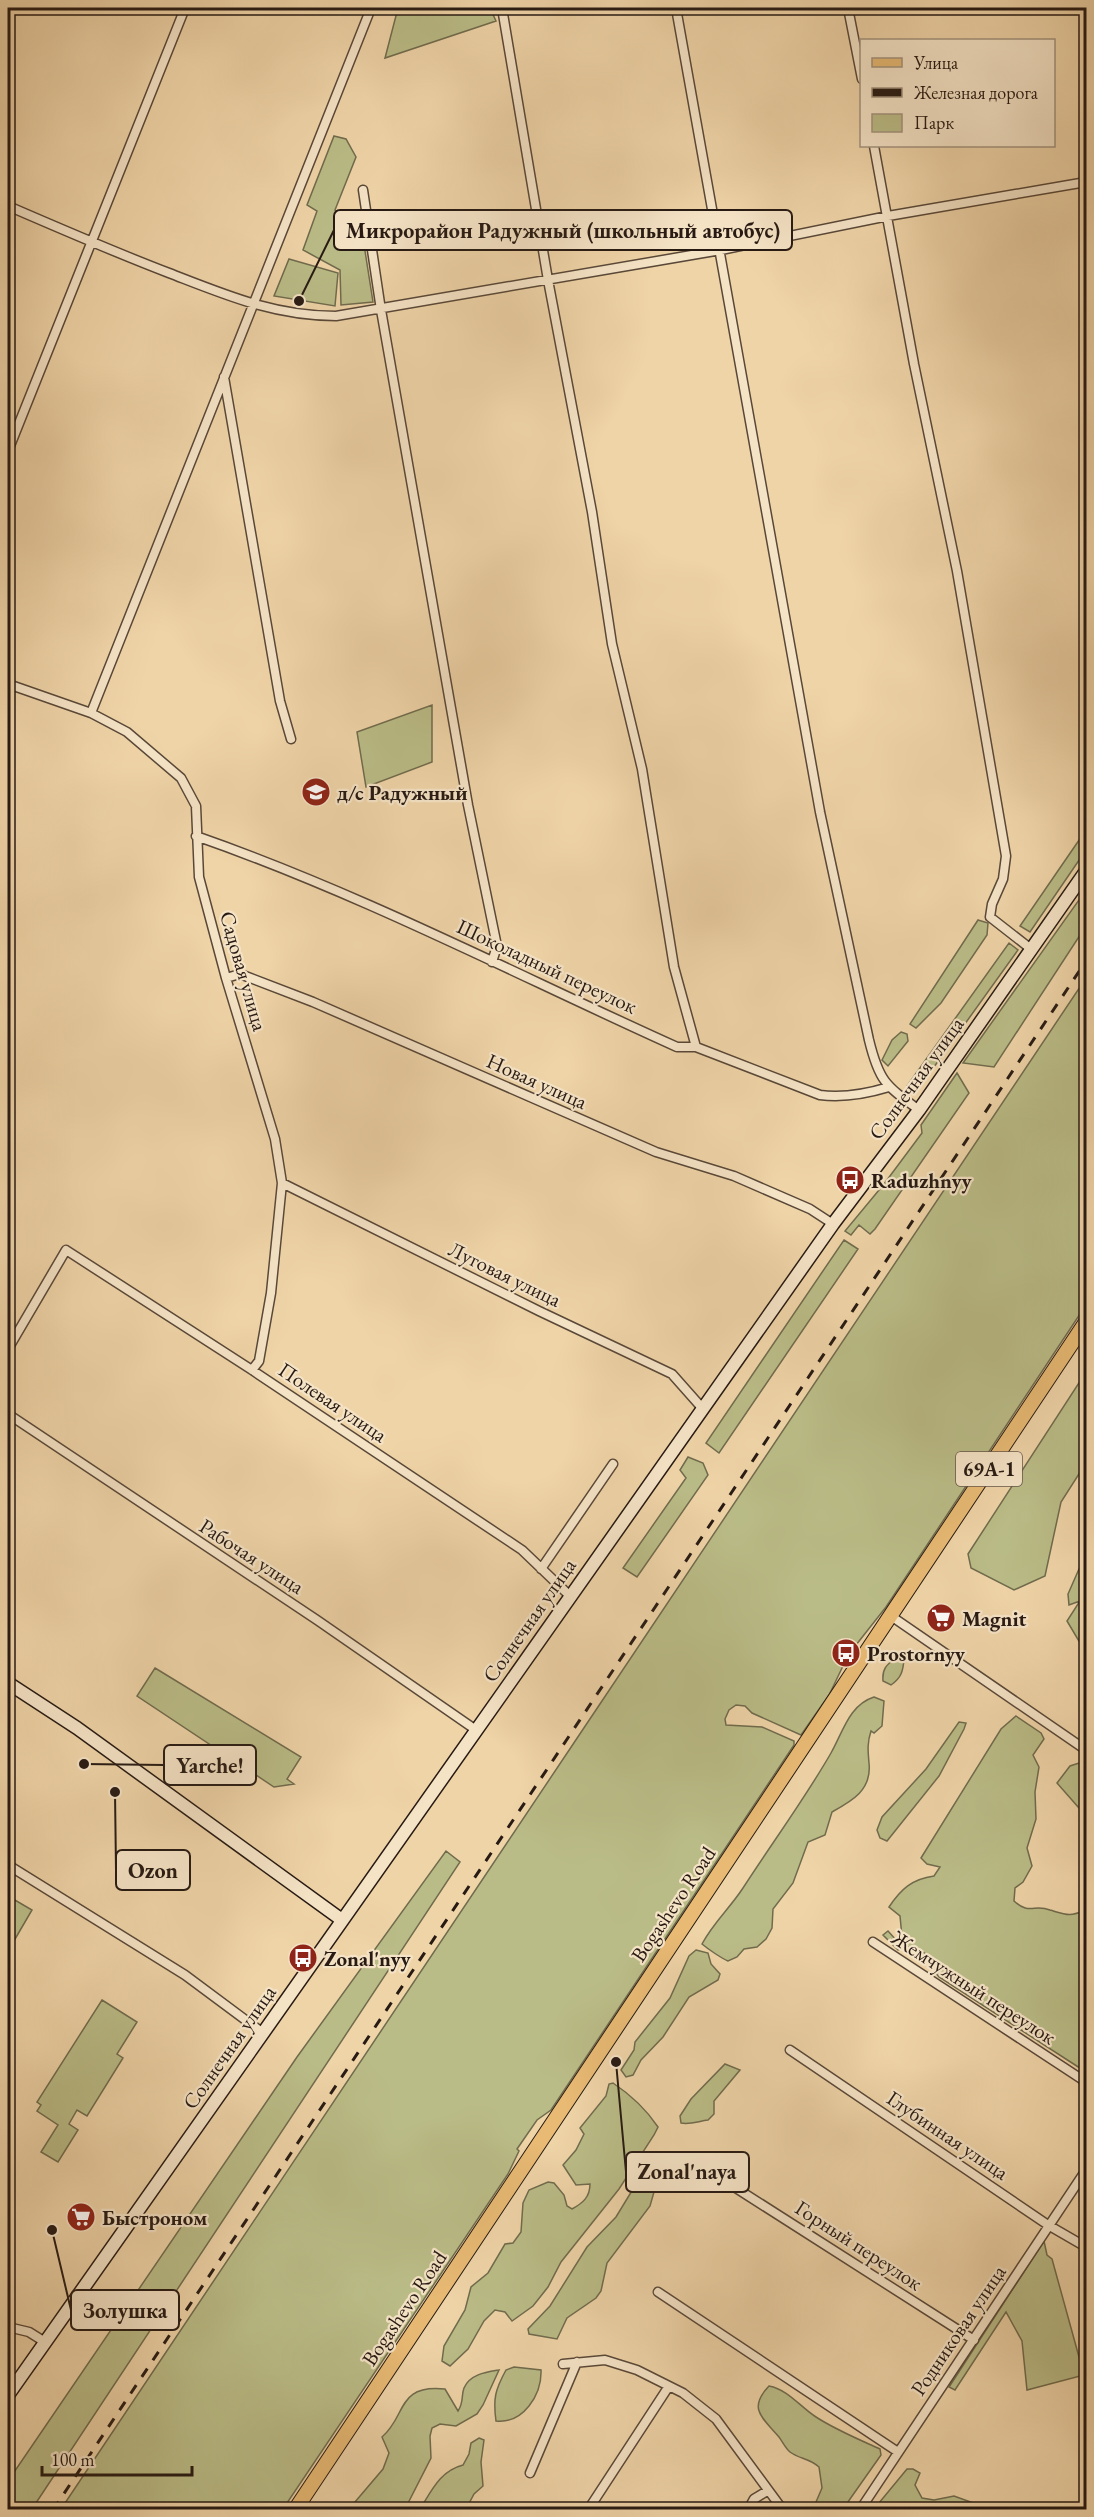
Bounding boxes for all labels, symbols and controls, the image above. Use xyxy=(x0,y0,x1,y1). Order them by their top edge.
legend xyxy=(860,39,1055,147)
text: Улица xyxy=(913,51,959,74)
text: Железная дорога xyxy=(913,81,1039,104)
text: Парк xyxy=(914,111,954,134)
callout: Микрорайон Радужный (школьный автобус) xyxy=(334,210,792,250)
text: Микрорайон Радужный (школьный автобус) xyxy=(346,216,780,245)
school or university icon: д/с Радужный xyxy=(300,776,332,808)
place label: д/с Радужный xyxy=(337,779,468,806)
street label: Садовая улица xyxy=(214,908,274,1034)
street label: Шоколадный переулок xyxy=(453,912,641,1020)
street label: Солнечная улица xyxy=(862,1011,970,1145)
street label: Новая улица xyxy=(482,1047,592,1115)
bus stop icon: Raduzhnyy xyxy=(834,1164,866,1196)
place label: Raduzhnyy xyxy=(871,1167,972,1194)
street label: Луговая улица xyxy=(444,1235,566,1313)
street label: Полевая улица xyxy=(273,1356,393,1449)
road number: 69А-1 xyxy=(956,1452,1022,1486)
street label: Рабочая улица xyxy=(195,1512,310,1600)
street label: Солнечная улица xyxy=(476,1552,582,1687)
supermarket icon: Magnit xyxy=(925,1602,957,1634)
place label: Magnit xyxy=(962,1605,1027,1632)
bus stop icon: Prostornyy xyxy=(830,1637,862,1669)
place label: Prostornyy xyxy=(867,1640,966,1667)
callout: Yarche! xyxy=(164,1745,256,1785)
text: Yarche! xyxy=(176,1751,244,1780)
street label: Bogashevo Road xyxy=(625,1841,722,1967)
callout: Ozon xyxy=(116,1850,190,1890)
text: Ozon xyxy=(128,1856,178,1885)
street label: Жемчужный переулок xyxy=(886,1923,1061,2050)
bus stop icon: Zonal'nyy xyxy=(287,1942,319,1974)
place label: Zonal'nyy xyxy=(324,1945,412,1972)
street label: Солнечная улица xyxy=(176,1979,282,2114)
street label: Глубинная улица xyxy=(882,2084,1015,2186)
callout: Zonal'naya xyxy=(626,2152,749,2192)
text: Zonal'naya xyxy=(638,2157,737,2186)
street label: Горный переулок xyxy=(790,2194,928,2296)
supermarket icon: Быстроном xyxy=(65,2201,97,2233)
place label: Быстроном xyxy=(102,2204,207,2231)
street label: Bogashevo Road xyxy=(356,2245,453,2371)
street label: Родниковая улица xyxy=(904,2259,1012,2401)
callout: Золушка xyxy=(71,2290,179,2330)
text: Золушка xyxy=(83,2296,168,2325)
scale bar xyxy=(42,2439,192,2477)
text: 100 m xyxy=(51,2448,95,2471)

